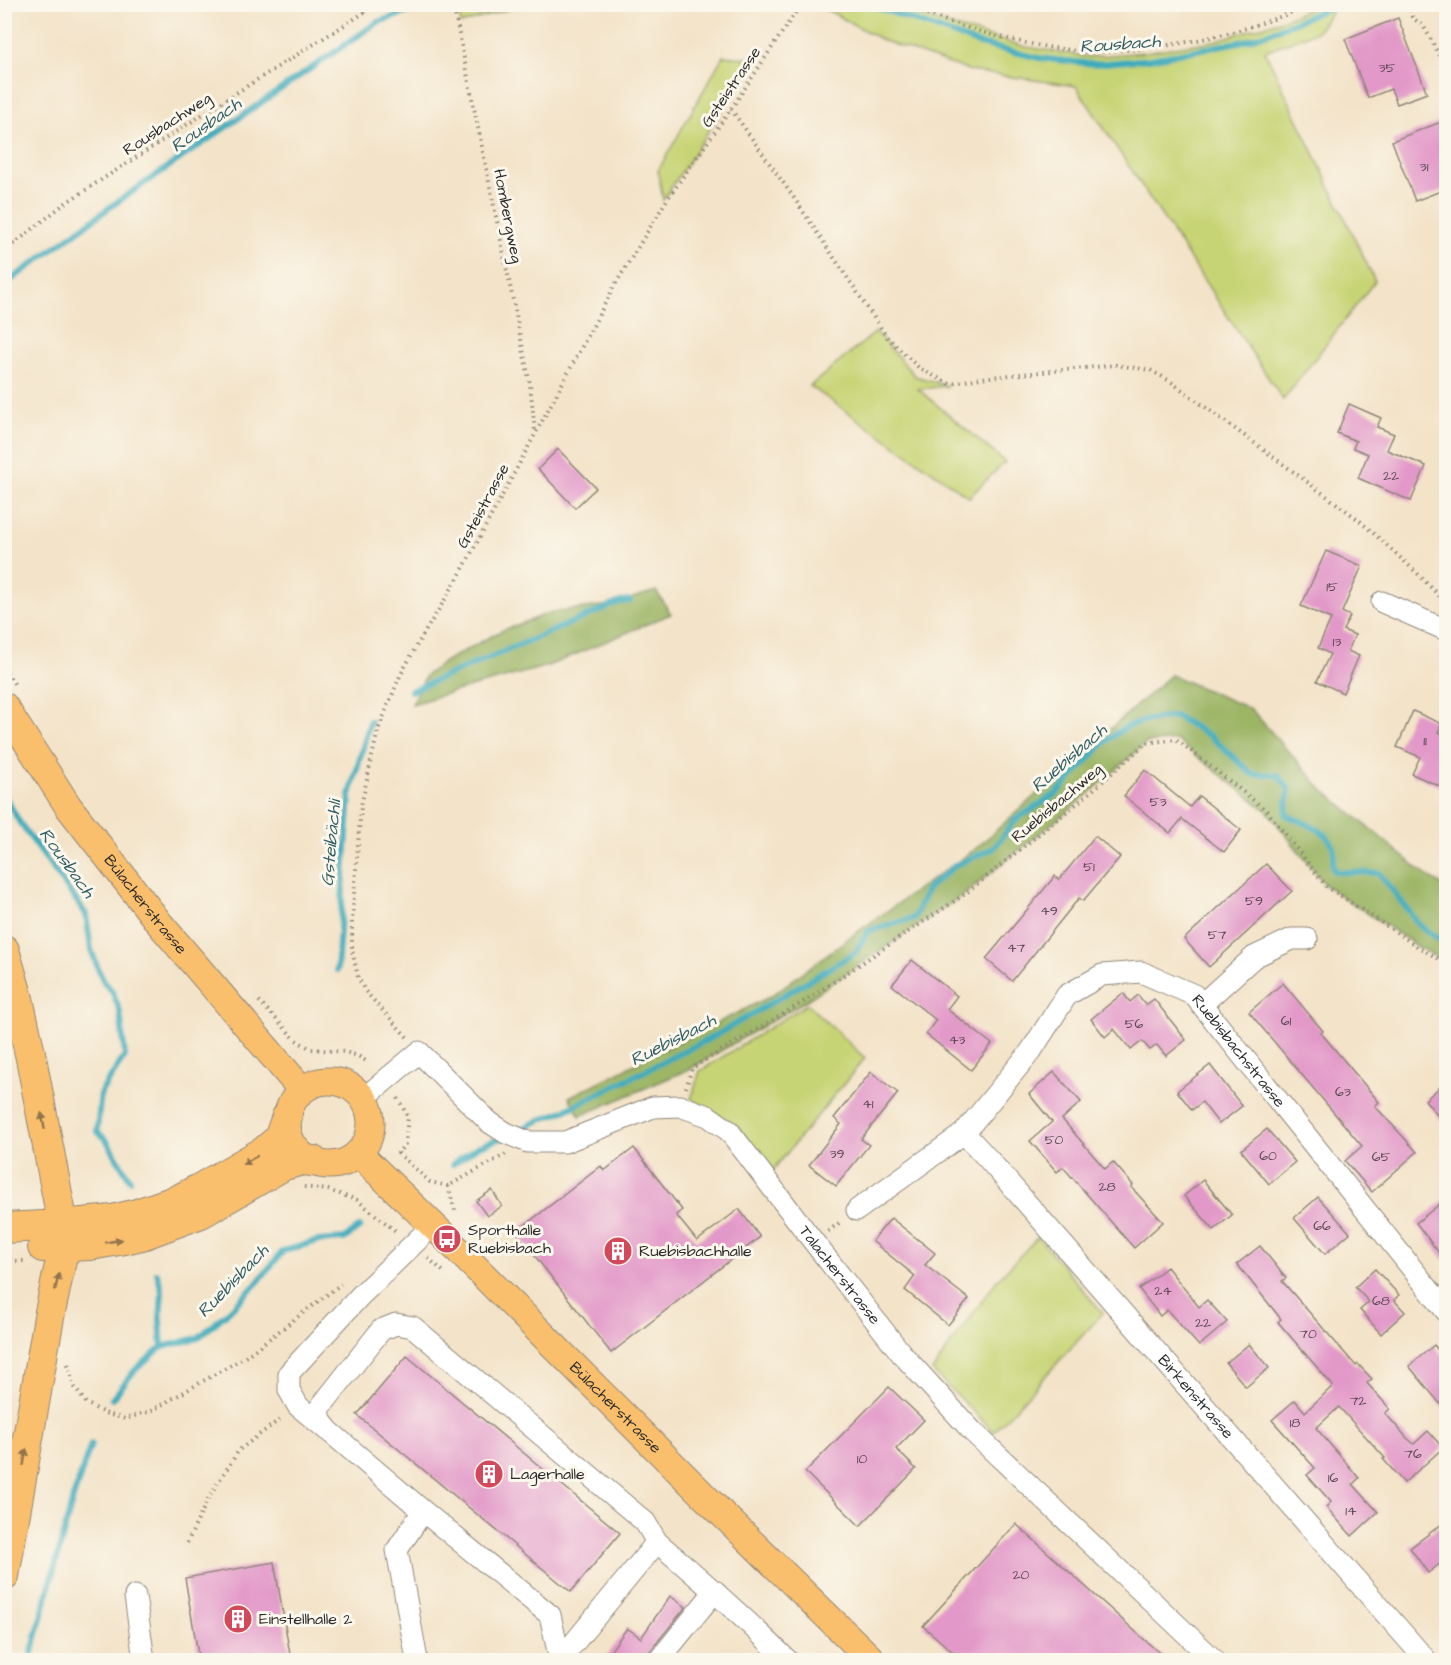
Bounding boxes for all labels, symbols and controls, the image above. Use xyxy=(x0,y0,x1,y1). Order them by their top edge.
water label: Rousbach xyxy=(1079,29,1162,59)
street label: Gsteistrasse xyxy=(696,42,766,132)
house number: 35 xyxy=(1378,58,1396,78)
street label: Rousbachweg xyxy=(119,88,215,160)
water label: Rousbach xyxy=(167,93,245,157)
house number: 31 xyxy=(1420,157,1429,177)
street label: Hombergweg xyxy=(487,167,528,265)
street label: Gsteistrasse xyxy=(451,460,515,552)
house number: 22 xyxy=(1383,466,1399,486)
house number: 15 xyxy=(1326,577,1338,597)
house number: 13 xyxy=(1333,632,1341,652)
water label: Ruebisbach xyxy=(1026,717,1113,798)
house number: 11 xyxy=(1423,731,1427,751)
street label: Ruebisbachweg xyxy=(1007,758,1108,848)
house number: 53 xyxy=(1149,792,1167,812)
water label: Gsteibächli xyxy=(315,797,347,887)
water label: Rousbach xyxy=(33,823,101,904)
street label: Bülacherstrasse xyxy=(99,850,192,959)
house number: 51 xyxy=(1083,857,1095,877)
house number: 59 xyxy=(1245,891,1263,911)
house number: 49 xyxy=(1040,901,1058,921)
house number: 57 xyxy=(1208,925,1227,945)
house number: 47 xyxy=(1007,938,1025,958)
street label: Ruebisbachstrasse xyxy=(1187,990,1291,1112)
water label: Ruebisbach xyxy=(626,1007,721,1072)
house number: 61 xyxy=(1281,1011,1291,1031)
house number: 56 xyxy=(1125,1014,1144,1034)
house number: 43 xyxy=(949,1030,965,1050)
house number: 63 xyxy=(1335,1082,1351,1102)
house number: 41 xyxy=(862,1094,874,1114)
one-way arrow xyxy=(38,1112,47,1131)
house number: 50 xyxy=(1045,1130,1064,1150)
house number: 39 xyxy=(829,1144,845,1164)
house number: 60 xyxy=(1259,1146,1277,1166)
house number: 65 xyxy=(1372,1147,1390,1167)
one-way arrow xyxy=(242,1154,258,1165)
house number: 28 xyxy=(1098,1177,1116,1197)
house number: 66 xyxy=(1313,1216,1331,1236)
place label: Sporthalle Ruebisbach xyxy=(468,1219,551,1259)
street label: Talacherstrasse xyxy=(794,1221,886,1329)
bus stop icon: Sporthalle Ruebisbach xyxy=(431,1223,463,1255)
building icon: Ruebisbachhalle xyxy=(602,1235,634,1267)
one-way arrow xyxy=(105,1236,124,1245)
water label: Ruebisbach xyxy=(192,1238,275,1323)
place label: Ruebisbachhalle xyxy=(639,1240,752,1262)
one-way arrow xyxy=(53,1272,62,1290)
house number: 24 xyxy=(1154,1281,1172,1301)
house number: 68 xyxy=(1372,1291,1390,1311)
house number: 22 xyxy=(1195,1313,1211,1333)
house number: 70 xyxy=(1299,1324,1317,1344)
street label: Birkenstrasse xyxy=(1153,1350,1239,1444)
street label: Bülacherstrasse xyxy=(565,1357,667,1459)
house number: 72 xyxy=(1350,1391,1366,1411)
house number: 18 xyxy=(1290,1413,1300,1433)
house number: 76 xyxy=(1404,1444,1422,1464)
one-way arrow xyxy=(21,1447,30,1466)
house number: 10 xyxy=(857,1449,867,1469)
building icon: Lagerhalle xyxy=(473,1458,505,1490)
place label: Lagerhalle xyxy=(510,1463,585,1486)
house number: 16 xyxy=(1328,1468,1339,1488)
house number: 14 xyxy=(1345,1501,1357,1521)
house number: 20 xyxy=(1013,1565,1030,1585)
building icon: Einstellhalle 2 xyxy=(222,1603,254,1635)
place label: Einstellhalle 2 xyxy=(259,1608,352,1630)

